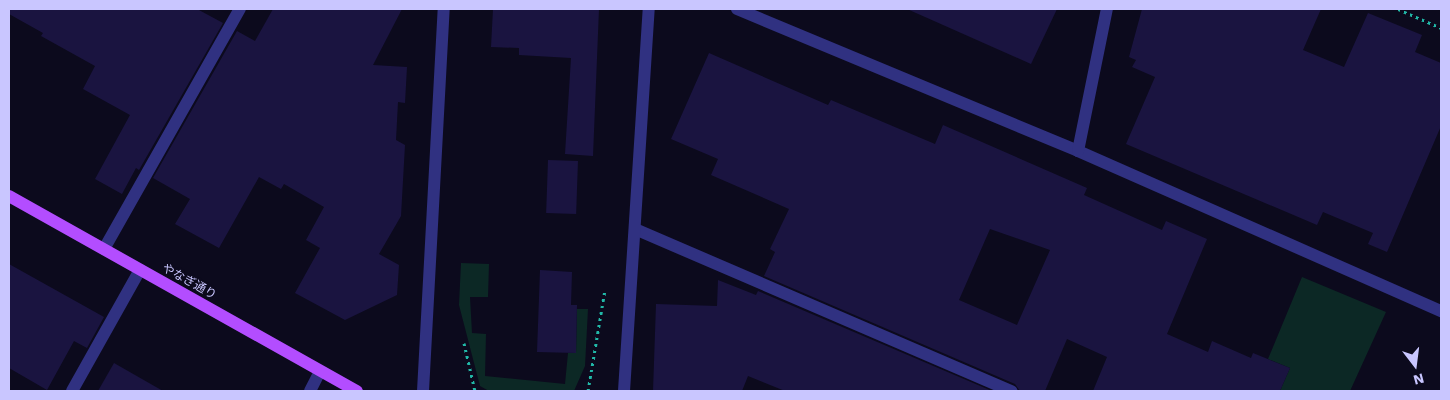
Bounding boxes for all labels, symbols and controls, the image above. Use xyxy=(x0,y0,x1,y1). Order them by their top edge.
street label: やなぎ通り xyxy=(159,261,219,303)
north arrow xyxy=(1390,340,1440,390)
text: N xyxy=(1412,370,1426,389)

